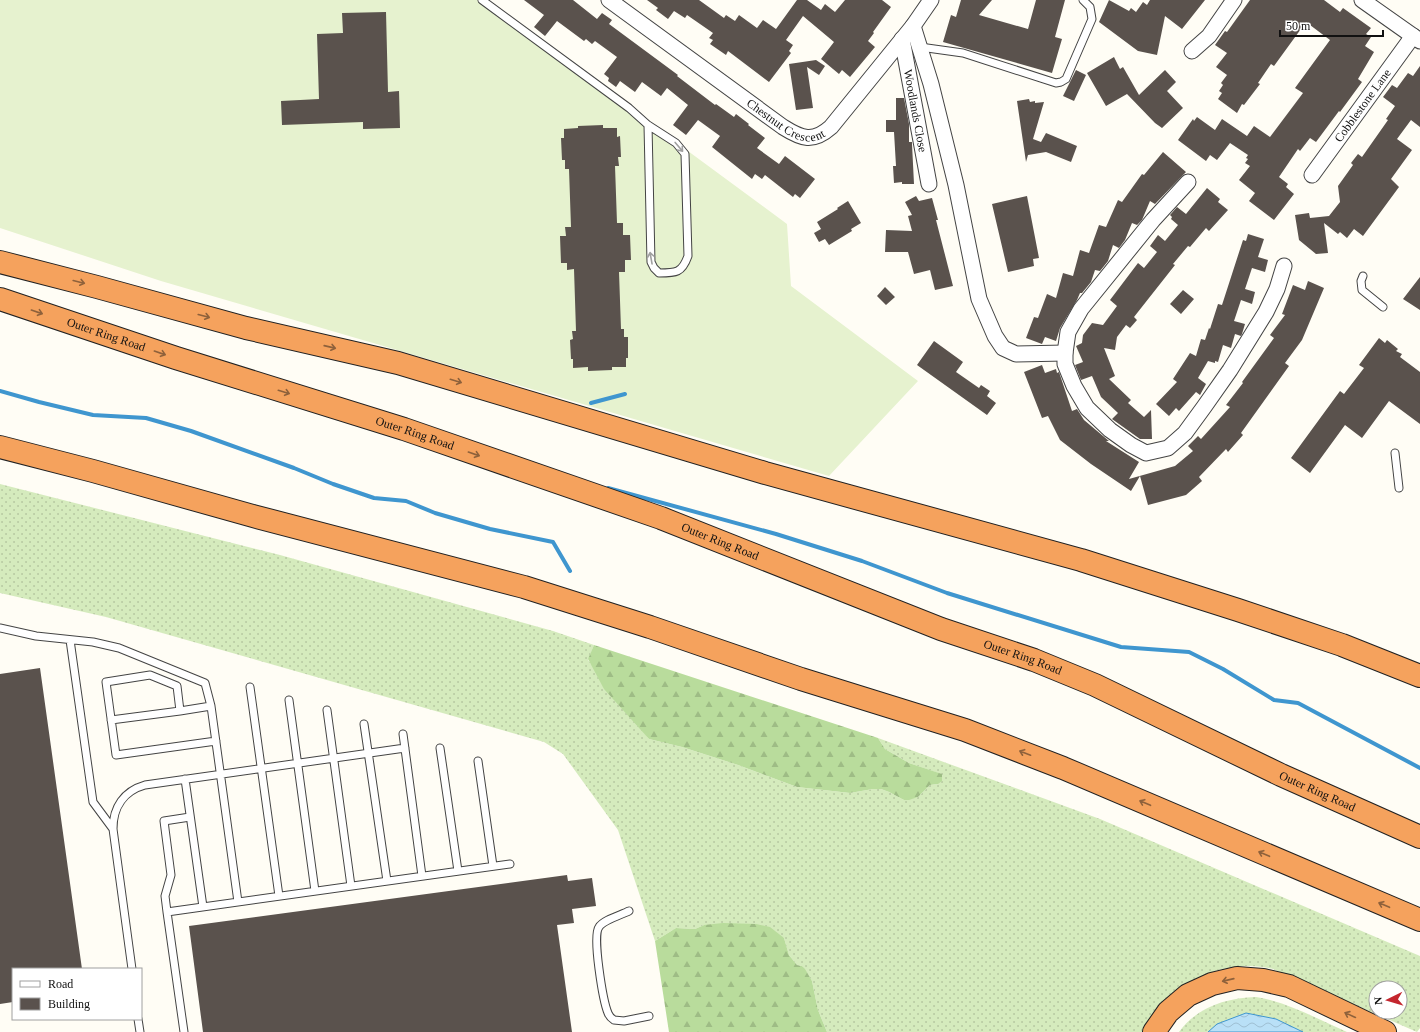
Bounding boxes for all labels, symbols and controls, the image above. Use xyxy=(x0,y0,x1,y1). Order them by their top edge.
scale bar xyxy=(1280,12,1383,38)
text: 50 m xyxy=(1286,19,1311,33)
street label: Cobblestone Lane xyxy=(1331,66,1394,145)
street label: Woodlands Close xyxy=(901,68,930,153)
street label: Chestnut Crescent xyxy=(744,96,828,145)
one-way arrow xyxy=(675,142,684,153)
one-way arrow xyxy=(647,251,655,264)
one-way arrow xyxy=(72,279,85,287)
one-way arrow xyxy=(31,308,43,316)
one-way arrow xyxy=(197,313,210,320)
street label: Outer Ring Road xyxy=(65,315,147,354)
one-way arrow xyxy=(323,344,336,352)
one-way arrow xyxy=(154,350,167,357)
one-way arrow xyxy=(449,378,462,385)
one-way arrow xyxy=(277,389,290,396)
street label: Outer Ring Road xyxy=(374,414,456,453)
one-way arrow xyxy=(468,450,480,458)
street label: Outer Ring Road xyxy=(679,520,761,563)
street label: Outer Ring Road xyxy=(982,637,1064,678)
one-way arrow xyxy=(1019,749,1031,757)
street label: Outer Ring Road xyxy=(1277,768,1358,814)
one-way arrow xyxy=(1139,799,1151,806)
one-way arrow xyxy=(1259,850,1271,857)
one-way arrow xyxy=(1379,901,1391,908)
legend xyxy=(12,968,142,1020)
text: Road xyxy=(48,977,73,991)
one-way arrow xyxy=(1222,977,1235,985)
north arrow xyxy=(1368,980,1408,1020)
text: N xyxy=(1372,996,1384,1005)
text: Building xyxy=(48,997,90,1011)
one-way arrow xyxy=(1345,1011,1357,1018)

